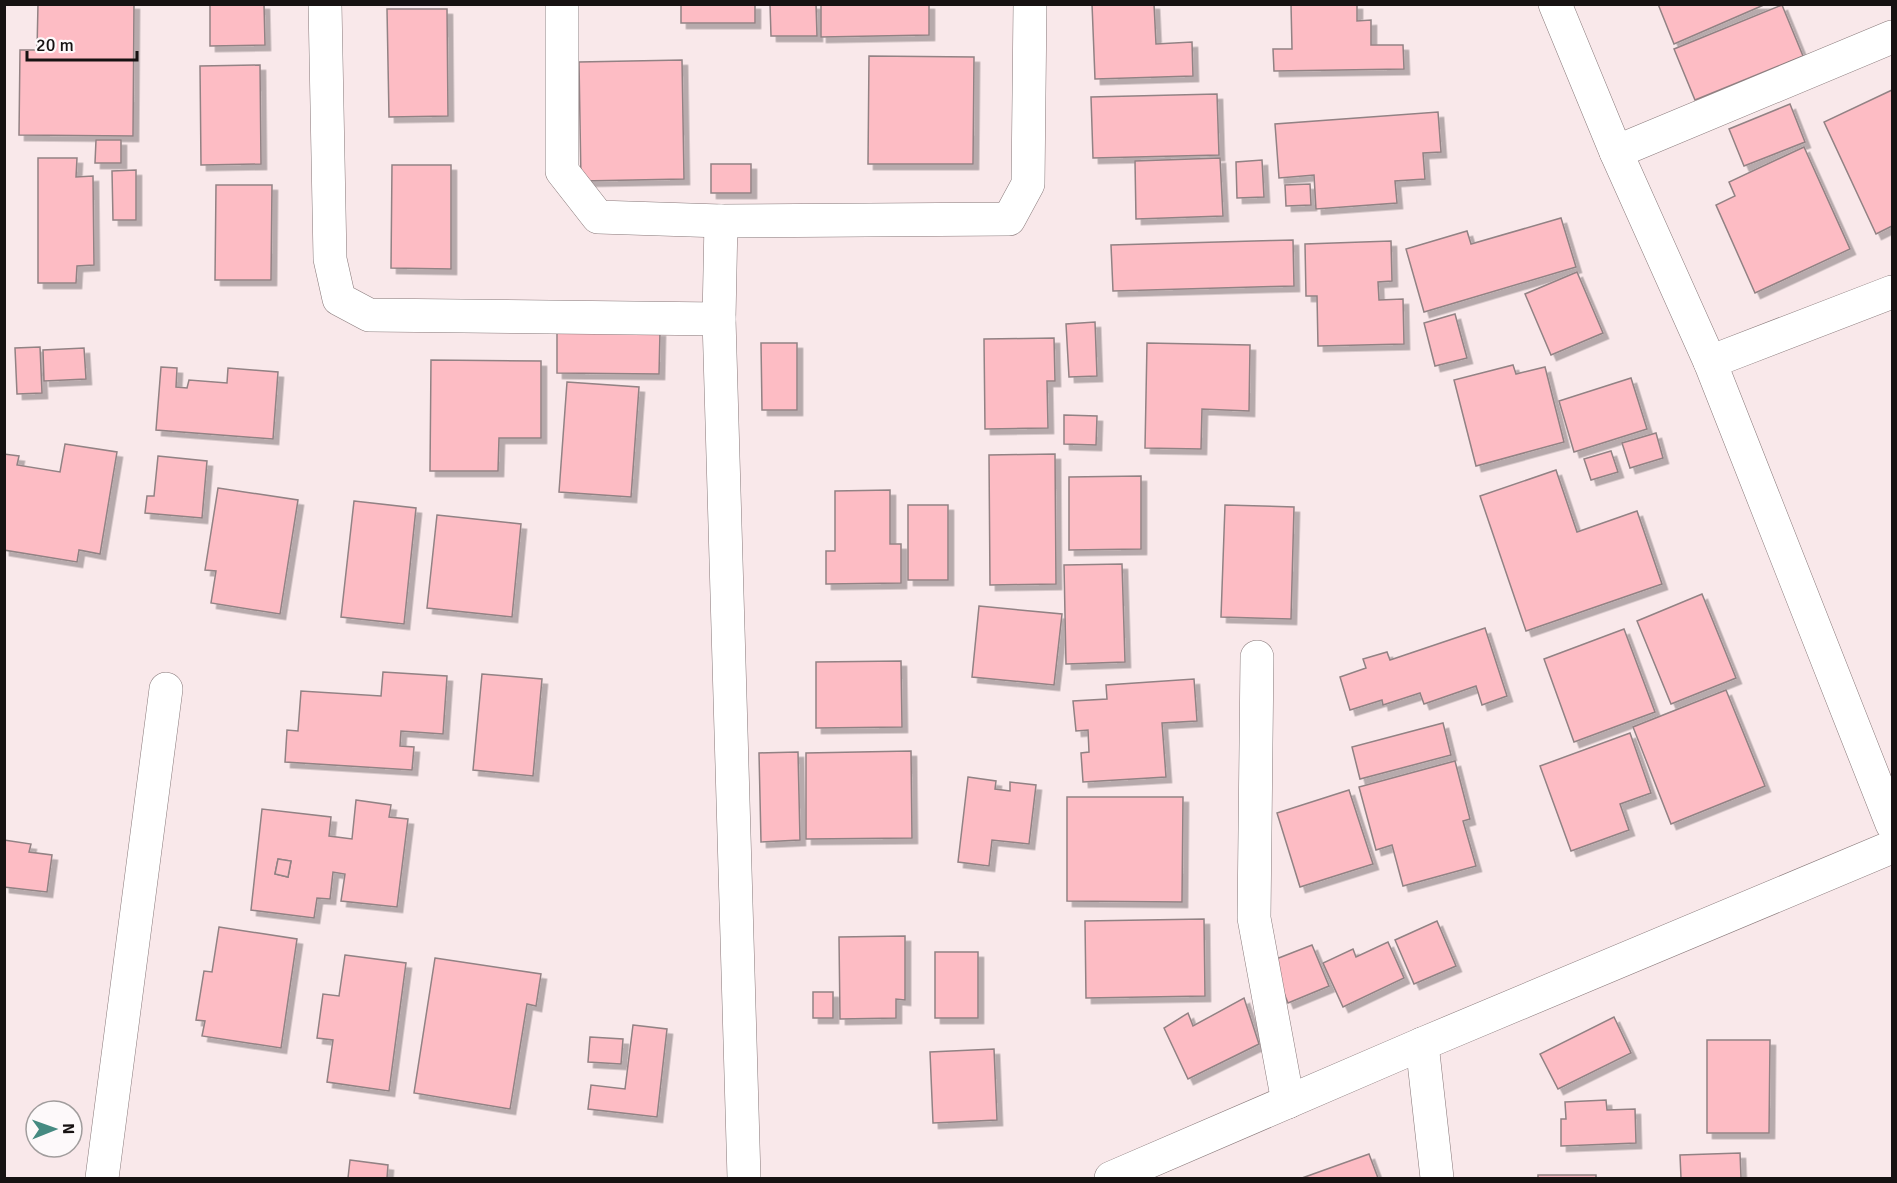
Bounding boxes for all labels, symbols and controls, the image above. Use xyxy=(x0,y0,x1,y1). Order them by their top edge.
scale bar xyxy=(27,24,136,62)
text: 20 m xyxy=(36,34,74,56)
north arrow xyxy=(24,1099,84,1159)
text: N xyxy=(58,1123,78,1134)

